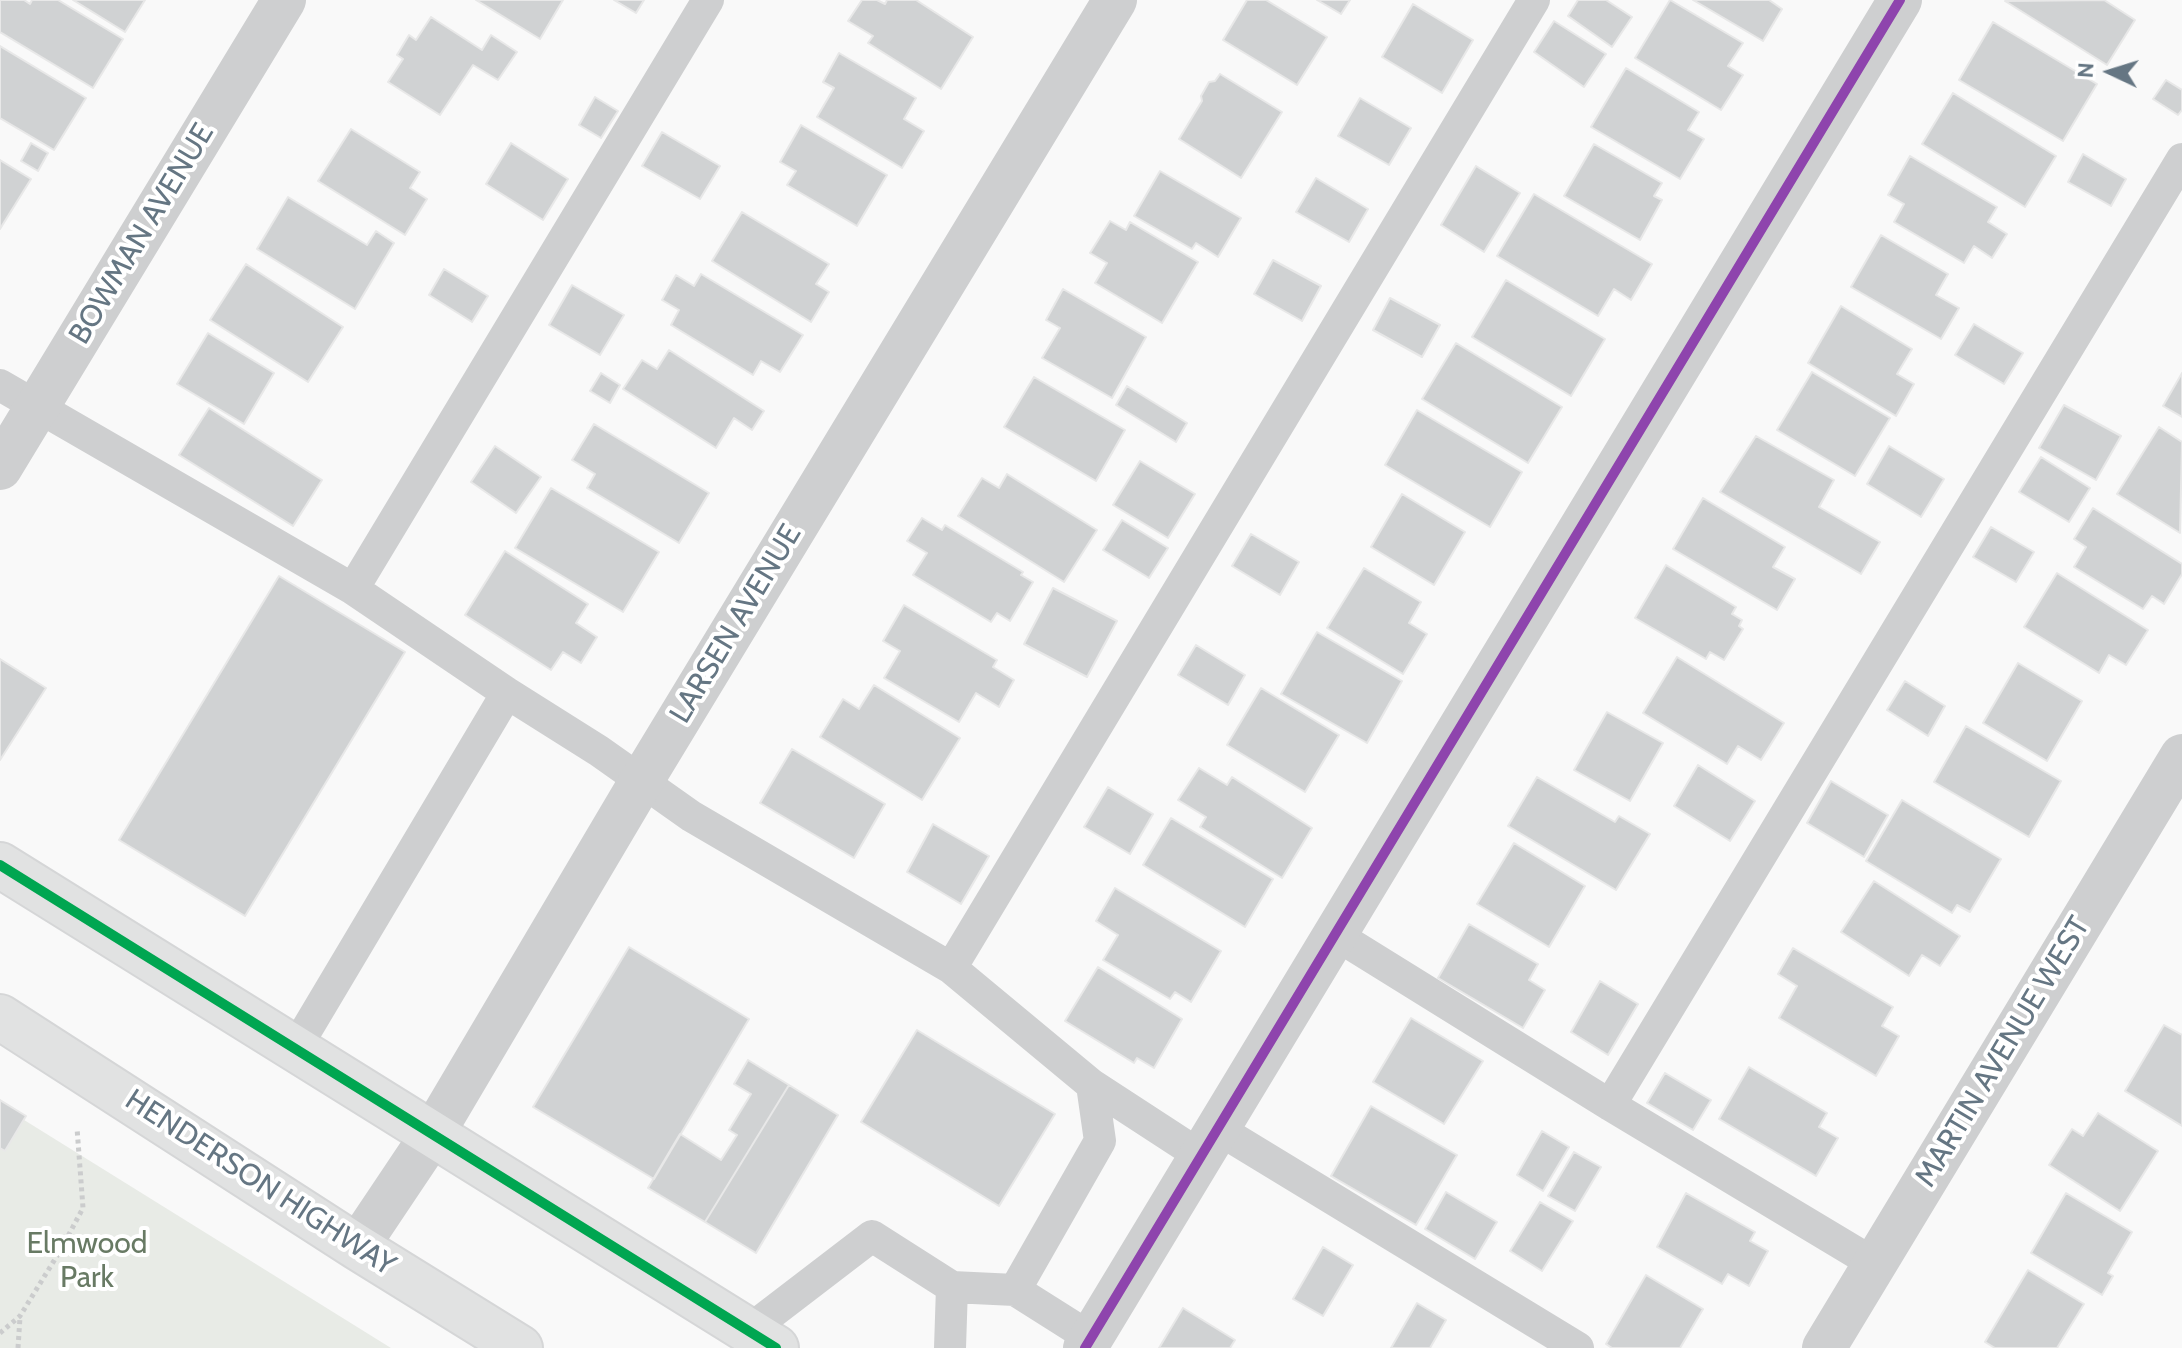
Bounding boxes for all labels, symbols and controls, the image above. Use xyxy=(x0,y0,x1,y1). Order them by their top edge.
north arrow xyxy=(2070,32,2150,112)
text: N xyxy=(2072,62,2100,79)
street label: BOWMAN AVENUE xyxy=(62,117,222,351)
street label: LARSEN AVENUE xyxy=(663,518,809,730)
street label: MARTIN AVENUE WEST xyxy=(1908,910,2098,1194)
street label: HENDERSON HIGHWAY xyxy=(118,1082,402,1284)
park label: Elmwood Park xyxy=(26,1226,148,1296)

